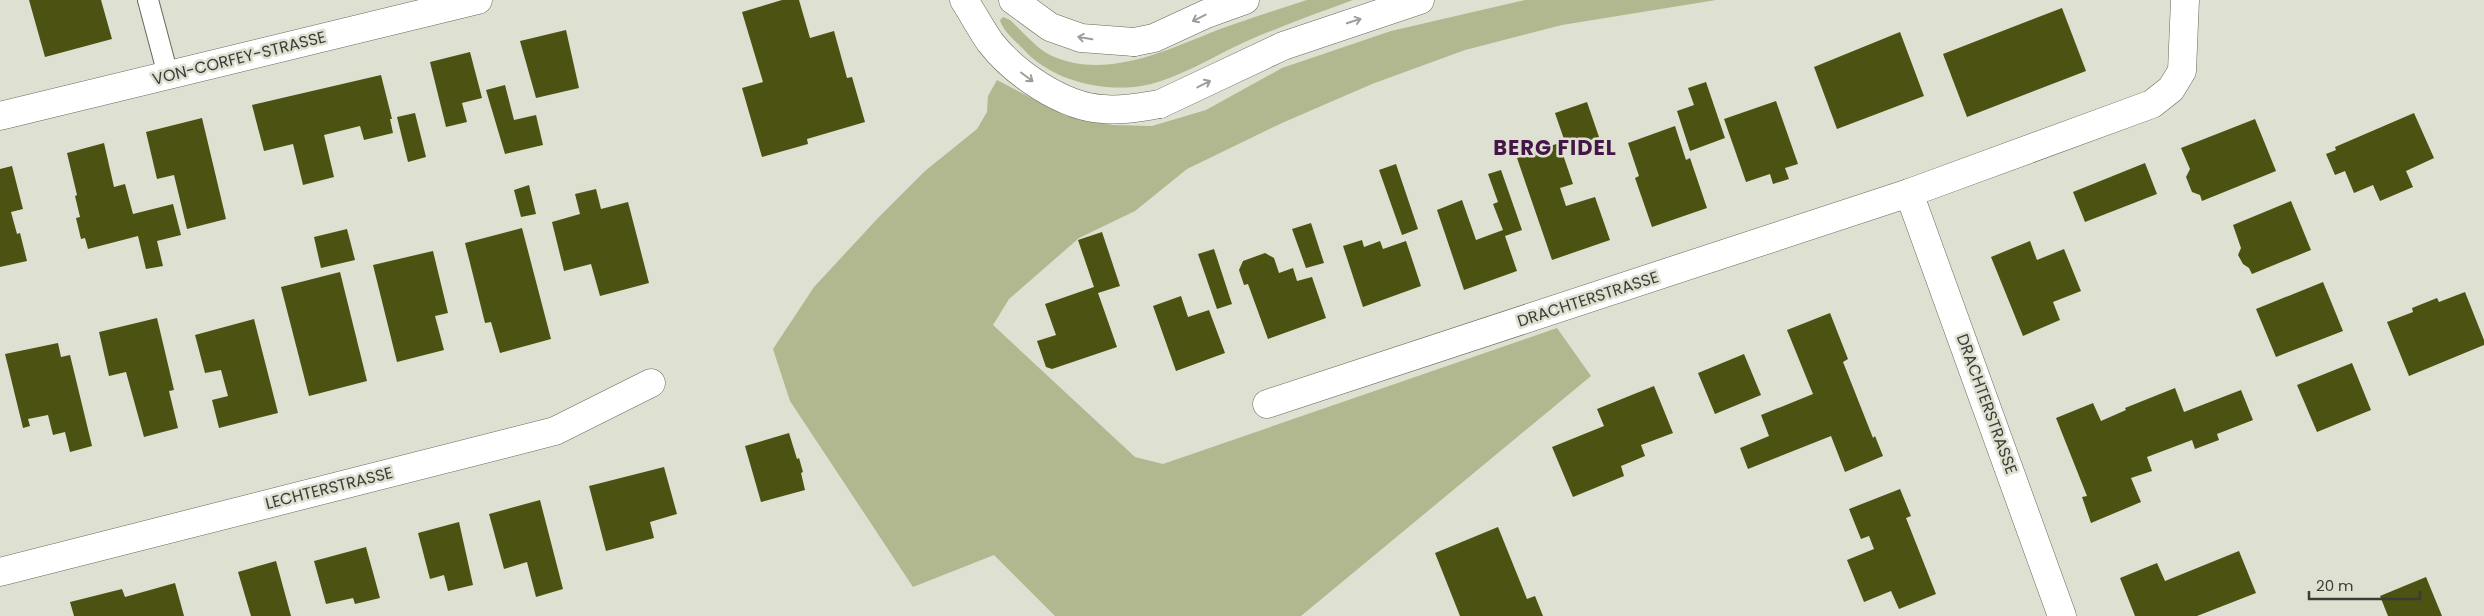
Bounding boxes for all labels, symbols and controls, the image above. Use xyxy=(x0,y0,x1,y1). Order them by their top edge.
one-way arrow xyxy=(1192,14,1207,23)
one-way arrow xyxy=(1345,16,1361,25)
street label: VON-CORFEY-STRASSE xyxy=(150,25,328,91)
one-way arrow xyxy=(1078,33,1094,43)
one-way arrow xyxy=(1020,71,1033,82)
one-way arrow xyxy=(1196,79,1211,88)
district label: BERG FIDEL xyxy=(1493,133,1617,162)
street label: DRACHTERSTRASSE xyxy=(1514,265,1662,333)
street label: DRACHTERSTRASSE xyxy=(1951,331,2023,477)
street label: LECHTERSTRASSE xyxy=(263,461,395,515)
scale bar xyxy=(2309,568,2420,600)
text: 20 m xyxy=(2316,575,2354,596)

